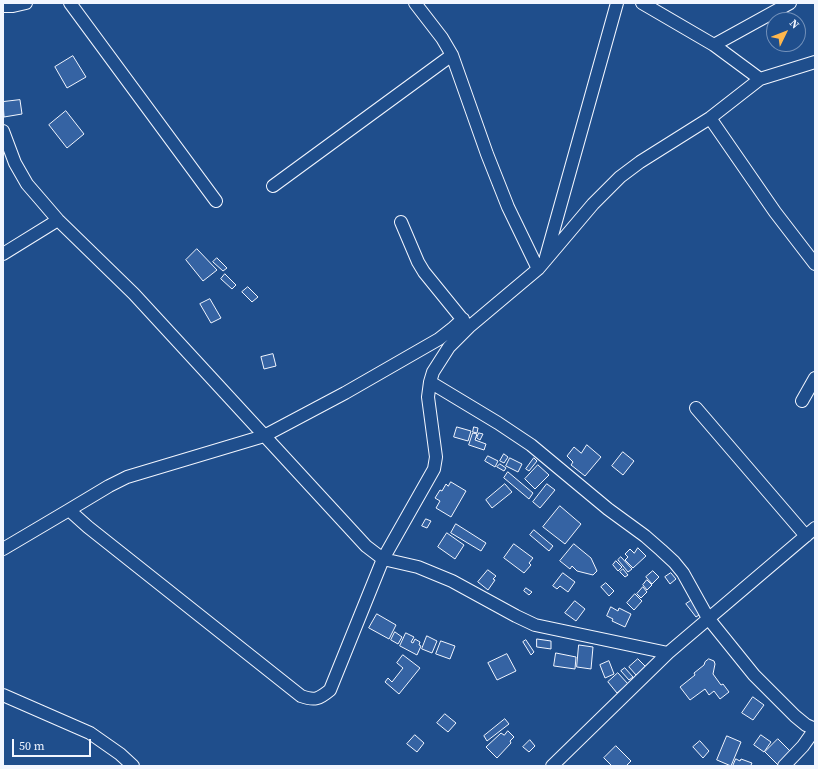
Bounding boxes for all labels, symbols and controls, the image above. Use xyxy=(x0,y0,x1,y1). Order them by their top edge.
north arrow xyxy=(766,12,806,52)
text: N xyxy=(786,16,803,32)
scale bar xyxy=(14,731,93,757)
text: 50 m xyxy=(19,738,45,754)

